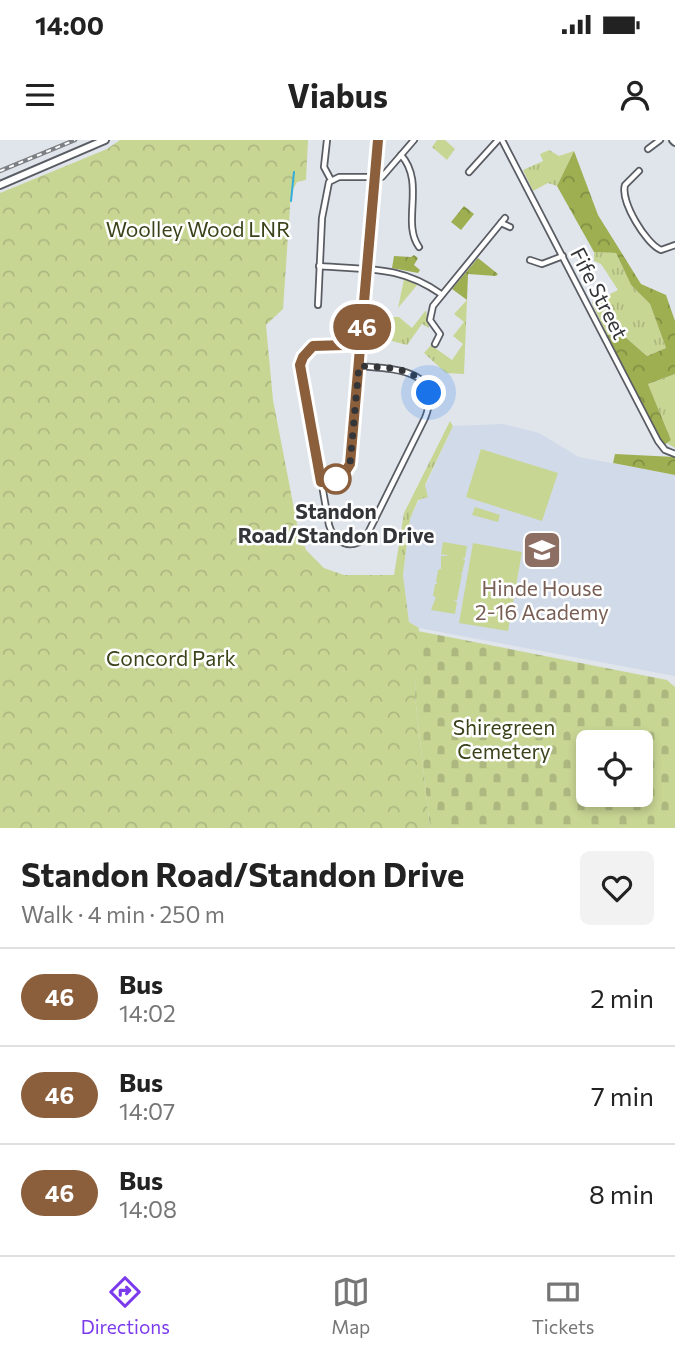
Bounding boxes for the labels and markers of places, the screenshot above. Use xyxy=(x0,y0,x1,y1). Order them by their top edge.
marker: Standon Road/Standon Drive xyxy=(321,464,351,494)
place label: Standon Road/Standon Drive xyxy=(238,498,434,547)
school or university icon: Hinde House 2-16 Academy xyxy=(521,529,563,571)
place label: Hinde House 2-16 Academy xyxy=(475,575,609,624)

